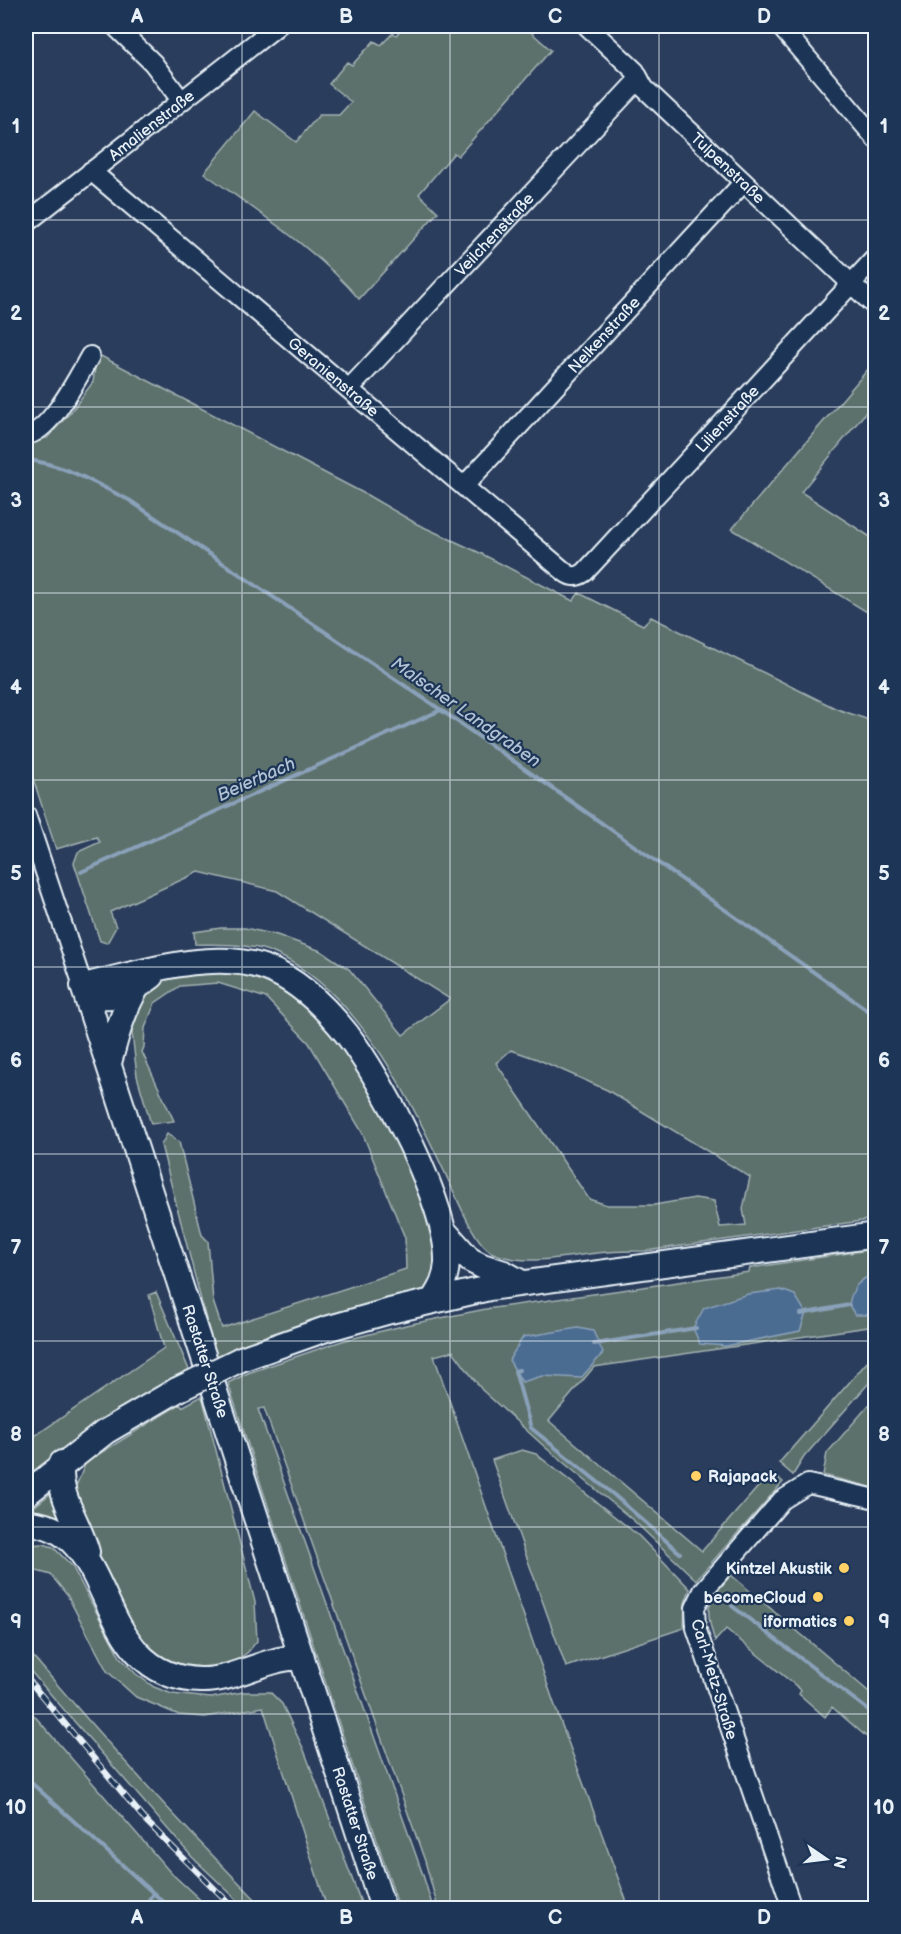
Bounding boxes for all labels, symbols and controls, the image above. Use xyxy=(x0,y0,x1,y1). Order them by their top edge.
text: A xyxy=(130,5,144,29)
text: B xyxy=(339,5,353,29)
text: C xyxy=(548,5,562,29)
text: D xyxy=(757,5,771,29)
street label: Amalienstraße xyxy=(105,86,199,166)
text: 1 xyxy=(12,115,20,139)
text: 1 xyxy=(880,115,888,139)
street label: Tulpenstraße xyxy=(686,129,769,208)
street label: Veilchenstraße xyxy=(451,189,539,281)
street label: Nelkenstraße xyxy=(565,293,645,378)
text: 2 xyxy=(10,302,22,326)
text: 2 xyxy=(878,302,890,326)
street label: Geranienstraße xyxy=(283,334,382,422)
street label: Lilienstraße xyxy=(692,382,764,457)
text: 3 xyxy=(10,489,22,513)
text: 3 xyxy=(878,489,890,513)
water label: Malscher Landgraben xyxy=(387,653,544,772)
text: 4 xyxy=(10,676,22,700)
text: 4 xyxy=(878,676,890,700)
water label: Beierbach xyxy=(214,753,299,806)
text: 5 xyxy=(10,862,22,886)
text: 5 xyxy=(878,862,890,886)
text: 6 xyxy=(10,1049,22,1073)
text: 6 xyxy=(878,1049,890,1073)
text: 7 xyxy=(10,1236,22,1260)
text: 7 xyxy=(878,1236,890,1260)
street label: Rastatter Straße xyxy=(177,1302,232,1421)
text: 8 xyxy=(10,1423,22,1447)
text: 8 xyxy=(878,1423,890,1447)
place label: Rajapack xyxy=(708,1468,778,1487)
marker: Rajapack xyxy=(689,1469,703,1483)
place label: Kintzel Akustik xyxy=(726,1560,833,1579)
marker: Kintzel Akustik xyxy=(837,1561,851,1575)
place label: becomeCloud xyxy=(704,1589,806,1608)
marker: becomeCloud xyxy=(811,1590,825,1604)
text: 9 xyxy=(10,1610,22,1634)
text: 9 xyxy=(878,1610,890,1634)
place label: iformatics xyxy=(763,1613,837,1632)
marker: iformatics xyxy=(842,1614,856,1628)
street label: Carl-Metz-Straße xyxy=(686,1617,741,1742)
street label: Rastatter Straße xyxy=(327,1764,382,1883)
text: 10 xyxy=(6,1796,26,1820)
text: 10 xyxy=(874,1796,894,1820)
north arrow xyxy=(796,1829,856,1889)
text: N xyxy=(828,1854,850,1870)
text: A xyxy=(130,1906,144,1930)
text: B xyxy=(339,1906,353,1930)
text: C xyxy=(548,1906,562,1930)
text: D xyxy=(757,1906,771,1930)

